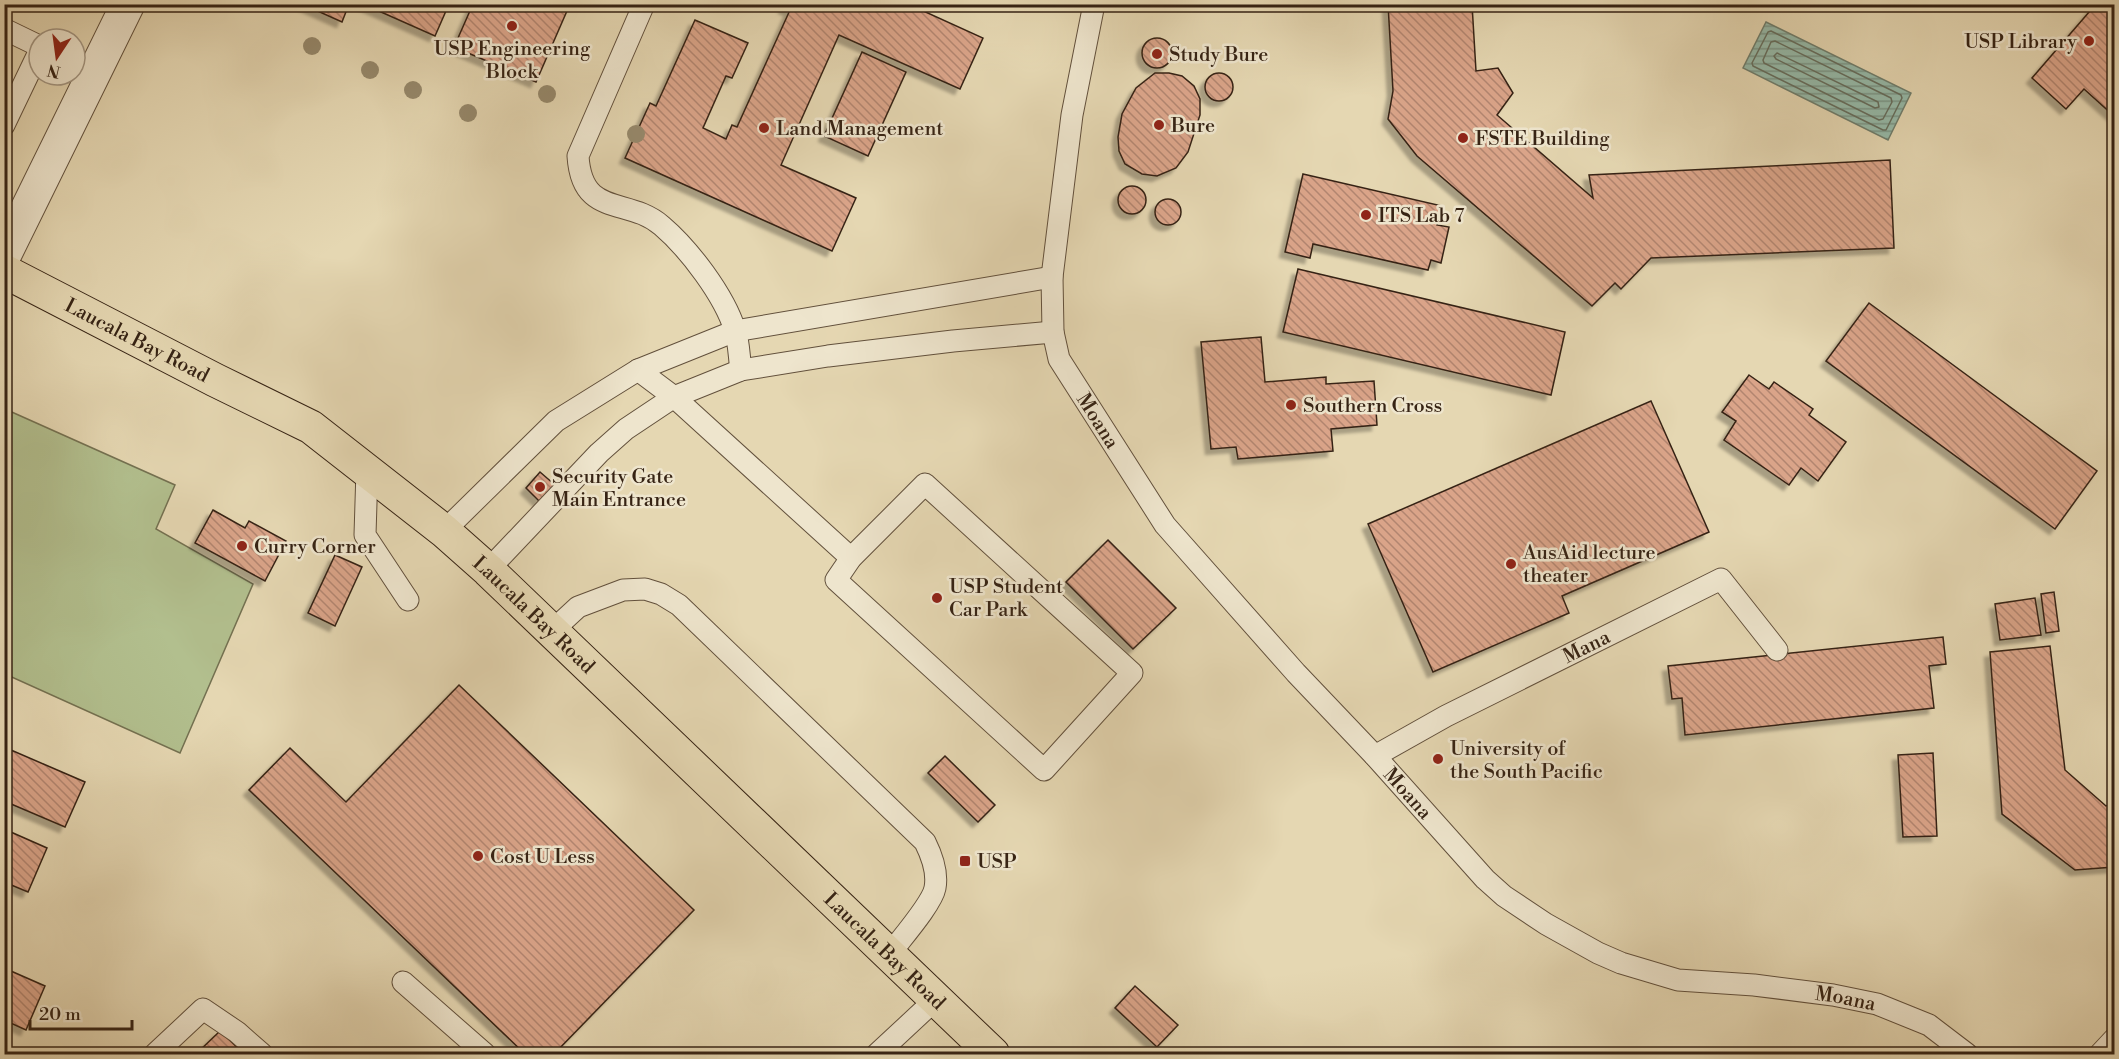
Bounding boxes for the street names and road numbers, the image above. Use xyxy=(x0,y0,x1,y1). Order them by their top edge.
street label: Laucala Bay Road xyxy=(60,293,214,389)
street label: Moana xyxy=(1070,389,1124,455)
street label: Laucala Bay Road xyxy=(467,551,600,680)
street label: Mana xyxy=(1559,625,1615,670)
street label: Moana xyxy=(1377,763,1437,826)
street label: Laucala Bay Road xyxy=(818,887,951,1016)
street label: Moana xyxy=(1814,982,1879,1018)

